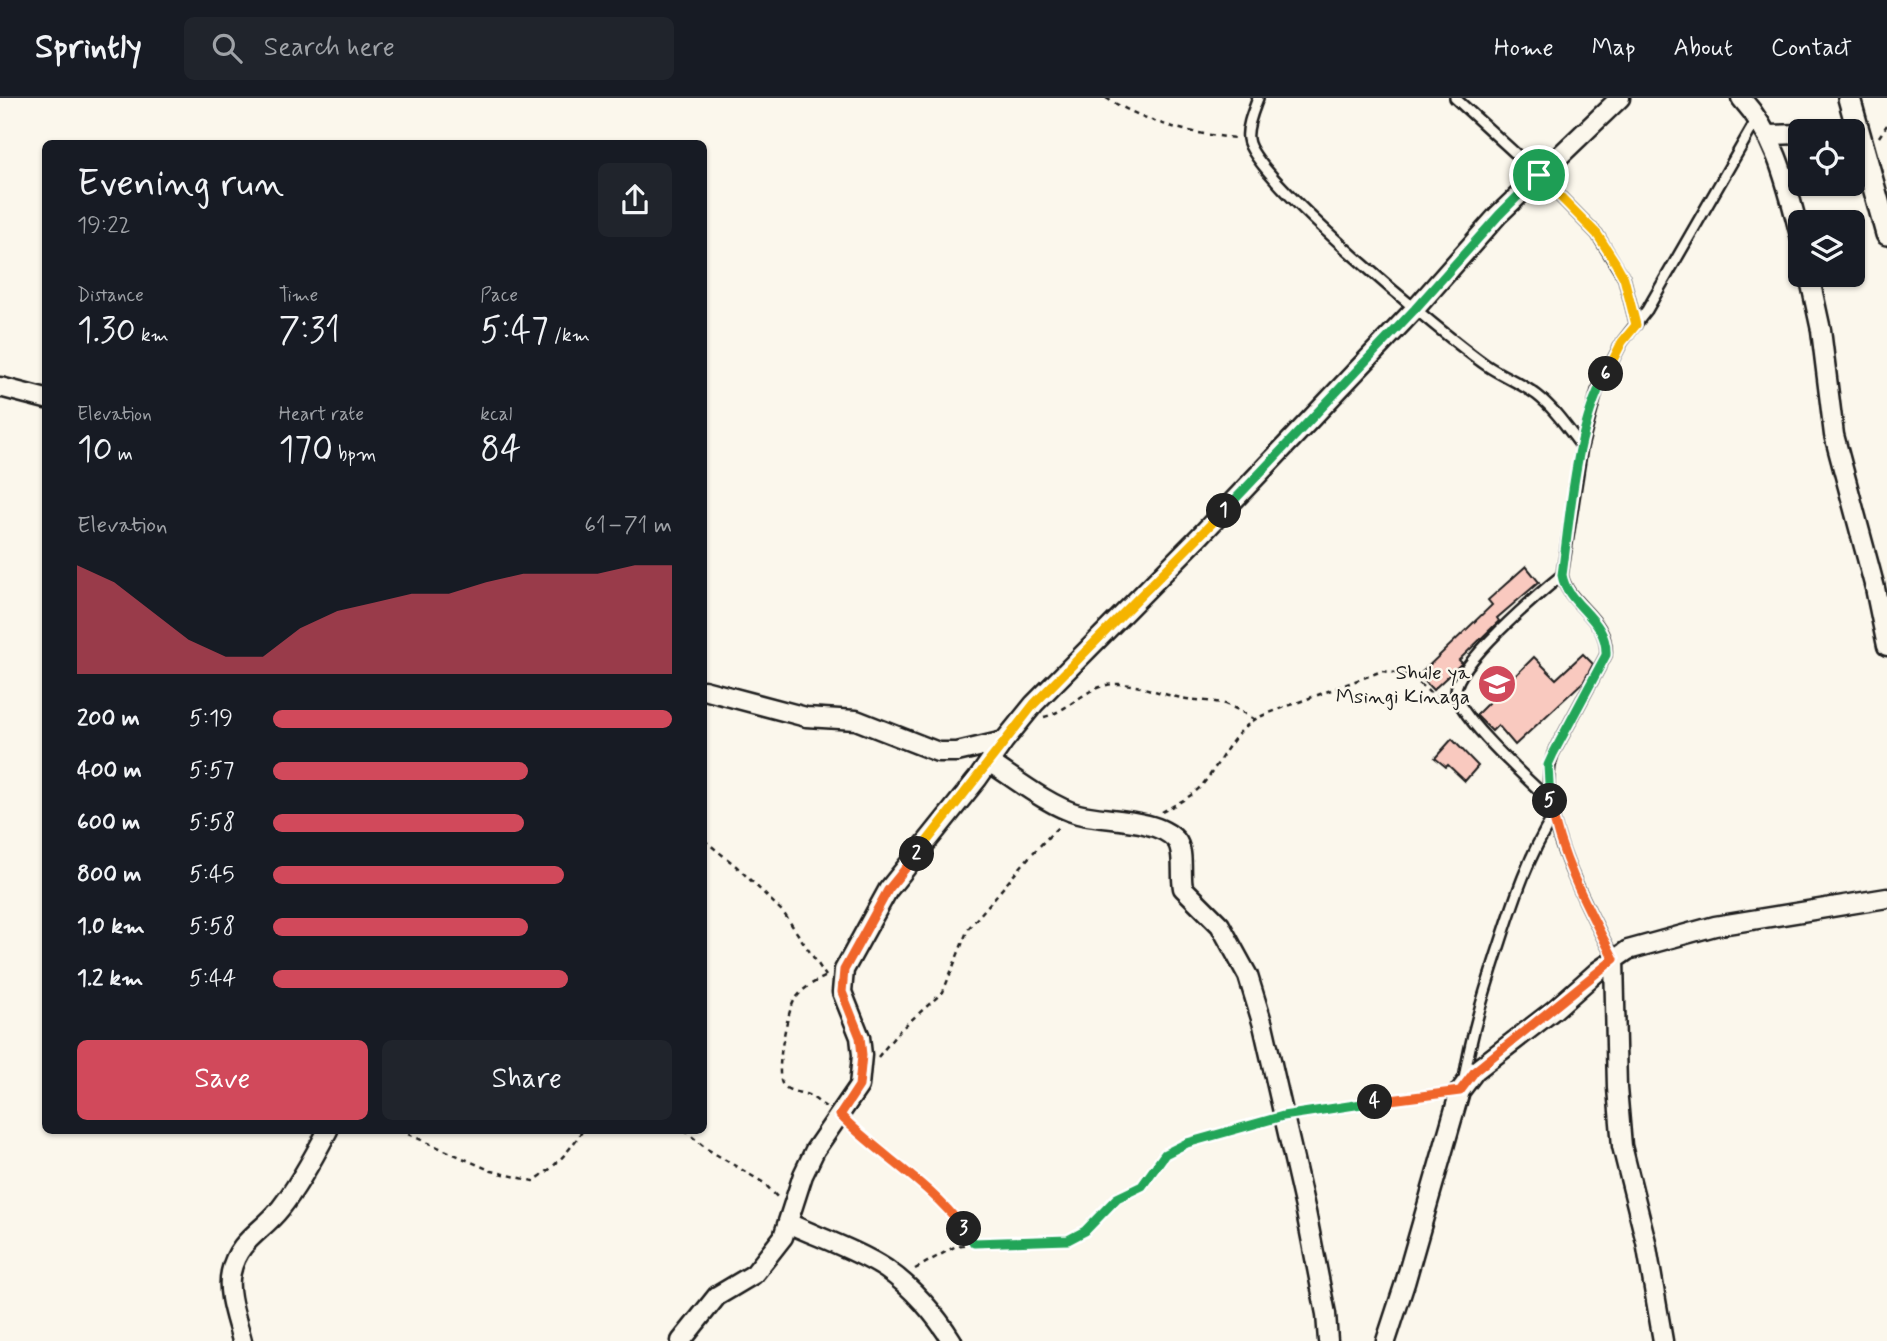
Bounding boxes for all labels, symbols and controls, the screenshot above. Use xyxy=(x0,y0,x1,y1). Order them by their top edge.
search box xyxy=(184,17,674,80)
text: Sprintly xyxy=(35,26,142,70)
icon: search xyxy=(208,29,246,67)
text: Search here xyxy=(264,31,395,65)
text: Home xyxy=(1494,33,1554,64)
text: Map xyxy=(1592,33,1636,64)
text: About xyxy=(1674,33,1733,64)
text: Contact xyxy=(1771,33,1852,64)
map controls xyxy=(1788,119,1865,287)
button: locate xyxy=(1788,119,1865,196)
pin xyxy=(1509,145,1569,205)
icon: arrive xyxy=(1520,156,1558,194)
text: Evening run xyxy=(77,160,284,209)
button: share xyxy=(598,163,672,237)
button: layers xyxy=(1788,210,1865,287)
text: 19:22 xyxy=(77,211,131,241)
text: Distance xyxy=(77,283,144,308)
text: Time xyxy=(279,283,318,308)
text: Pace xyxy=(480,283,518,308)
text: 1.30 xyxy=(77,308,136,354)
text: 7:31 xyxy=(279,308,340,354)
text: 5:47 xyxy=(480,308,549,354)
text: km xyxy=(136,323,169,348)
text: /km xyxy=(549,323,590,348)
pin: 6 xyxy=(1588,356,1624,392)
text: 6 xyxy=(1601,361,1610,386)
text: Elevation xyxy=(77,402,152,427)
text: Heart rate xyxy=(279,402,364,427)
text: kcal xyxy=(480,402,512,427)
text: 10 xyxy=(77,427,113,473)
text: 170 xyxy=(279,427,333,473)
text: 84 xyxy=(480,427,521,473)
text: m xyxy=(113,442,133,467)
text: bpm xyxy=(333,442,376,467)
pin: 1 xyxy=(1206,494,1242,528)
text: 1 xyxy=(1219,498,1228,523)
text: Elevation xyxy=(77,511,168,541)
text: 61–71 m xyxy=(584,511,672,541)
place label: Shule ya Msingi Kinaga xyxy=(1336,659,1470,711)
school or university icon: Shule ya Msingi Kinaga xyxy=(1476,663,1518,705)
text: 200 m xyxy=(77,704,140,734)
text: 5:19 xyxy=(189,704,233,734)
text: 400 m xyxy=(77,756,142,786)
text: 5:57 xyxy=(189,756,234,786)
pin: 5 xyxy=(1532,784,1568,818)
text: 5 xyxy=(1544,788,1555,813)
text: 600 m xyxy=(77,808,140,838)
text: 5:58 xyxy=(189,808,235,838)
pin: 2 xyxy=(900,836,934,872)
text: 2 xyxy=(912,841,921,866)
text: 800 m xyxy=(77,860,141,890)
text: 5:45 xyxy=(189,860,235,890)
text: 1.0 km xyxy=(77,912,145,942)
text: 5:58 xyxy=(189,912,235,942)
text: 1.2 km xyxy=(77,964,143,994)
text: 5:44 xyxy=(189,964,236,994)
button: Save xyxy=(77,1040,368,1120)
button: Share xyxy=(382,1040,672,1120)
pin: 4 xyxy=(1358,1084,1392,1119)
text: 4 xyxy=(1369,1089,1380,1114)
pin: 3 xyxy=(946,1212,982,1246)
text: 3 xyxy=(959,1216,968,1241)

